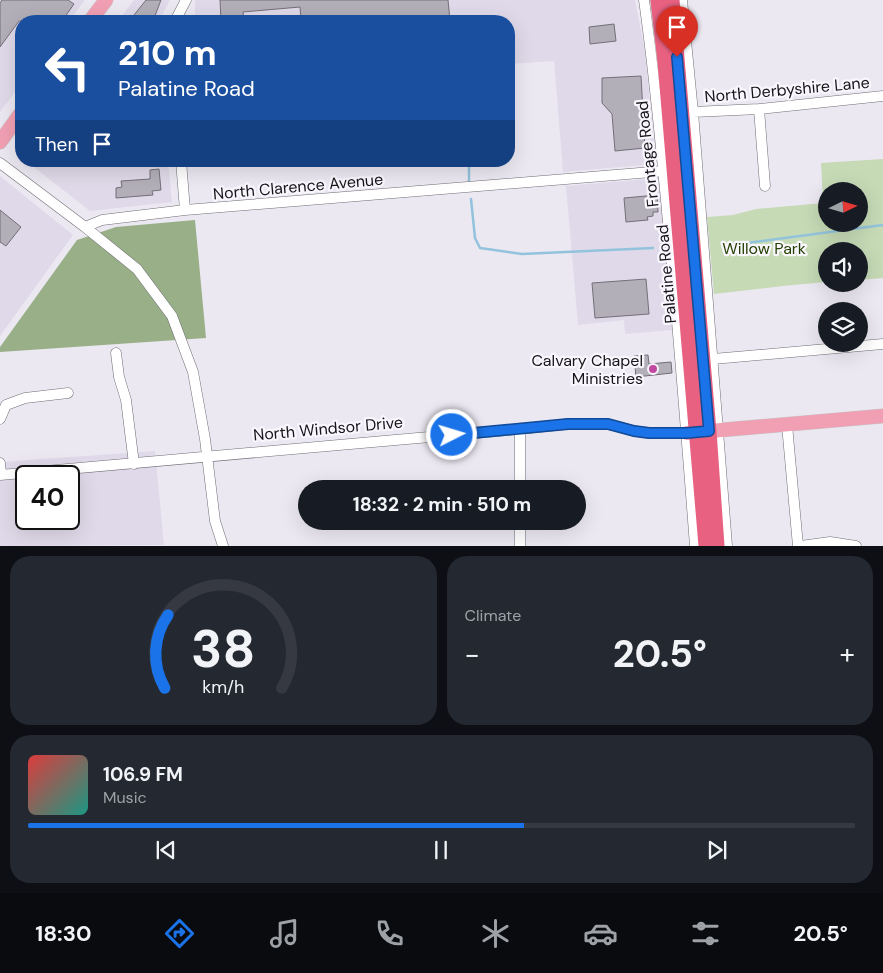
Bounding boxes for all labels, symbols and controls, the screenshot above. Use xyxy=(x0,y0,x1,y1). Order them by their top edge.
pin xyxy=(656,6,698,57)
icon: arrive xyxy=(663,13,691,41)
text: 210 m xyxy=(118,30,217,76)
icon: left xyxy=(35,35,100,100)
street label: North Derbyshire Lane xyxy=(704,72,870,107)
text: Palatine Road xyxy=(118,74,255,103)
street label: Frontage Road xyxy=(631,100,664,208)
icon: arrive xyxy=(88,130,116,158)
text: Then xyxy=(35,132,78,157)
street label: North Clarence Avenue xyxy=(212,169,384,204)
north arrow xyxy=(818,182,868,232)
map controls xyxy=(818,182,868,352)
street label: Palatine Road xyxy=(652,223,681,324)
park label: Willow Park xyxy=(722,238,806,259)
button: sound xyxy=(818,242,868,292)
button: layers xyxy=(818,302,868,352)
place label: Calvary Chapel Ministries xyxy=(531,350,643,389)
marker: Calvary Chapel Ministries xyxy=(647,363,659,375)
position arrow xyxy=(425,408,477,460)
street label: North Windsor Drive xyxy=(252,411,404,446)
speed limit sign: 40 xyxy=(15,465,80,530)
text: 18:32 · 2 min · 510 m xyxy=(353,492,531,517)
text: Climate xyxy=(465,605,521,626)
text: 38 xyxy=(191,615,255,683)
text: 20.5° xyxy=(613,629,707,679)
text: − xyxy=(465,636,480,673)
text: + xyxy=(840,636,855,673)
text: km/h xyxy=(202,675,244,699)
text: 106.9 FM xyxy=(103,762,183,787)
text: Music xyxy=(103,787,147,808)
icon: previous xyxy=(152,836,180,864)
icon: pause xyxy=(427,836,455,864)
icon: next xyxy=(703,836,731,864)
icon: directions xyxy=(162,916,197,951)
icon: music xyxy=(267,916,302,951)
icon: phone xyxy=(372,916,407,951)
icon: climate xyxy=(478,916,513,951)
icon: car xyxy=(583,916,618,951)
icon: filters xyxy=(688,916,723,951)
text: 18:30 xyxy=(35,919,91,948)
text: 20.5° xyxy=(793,919,848,948)

